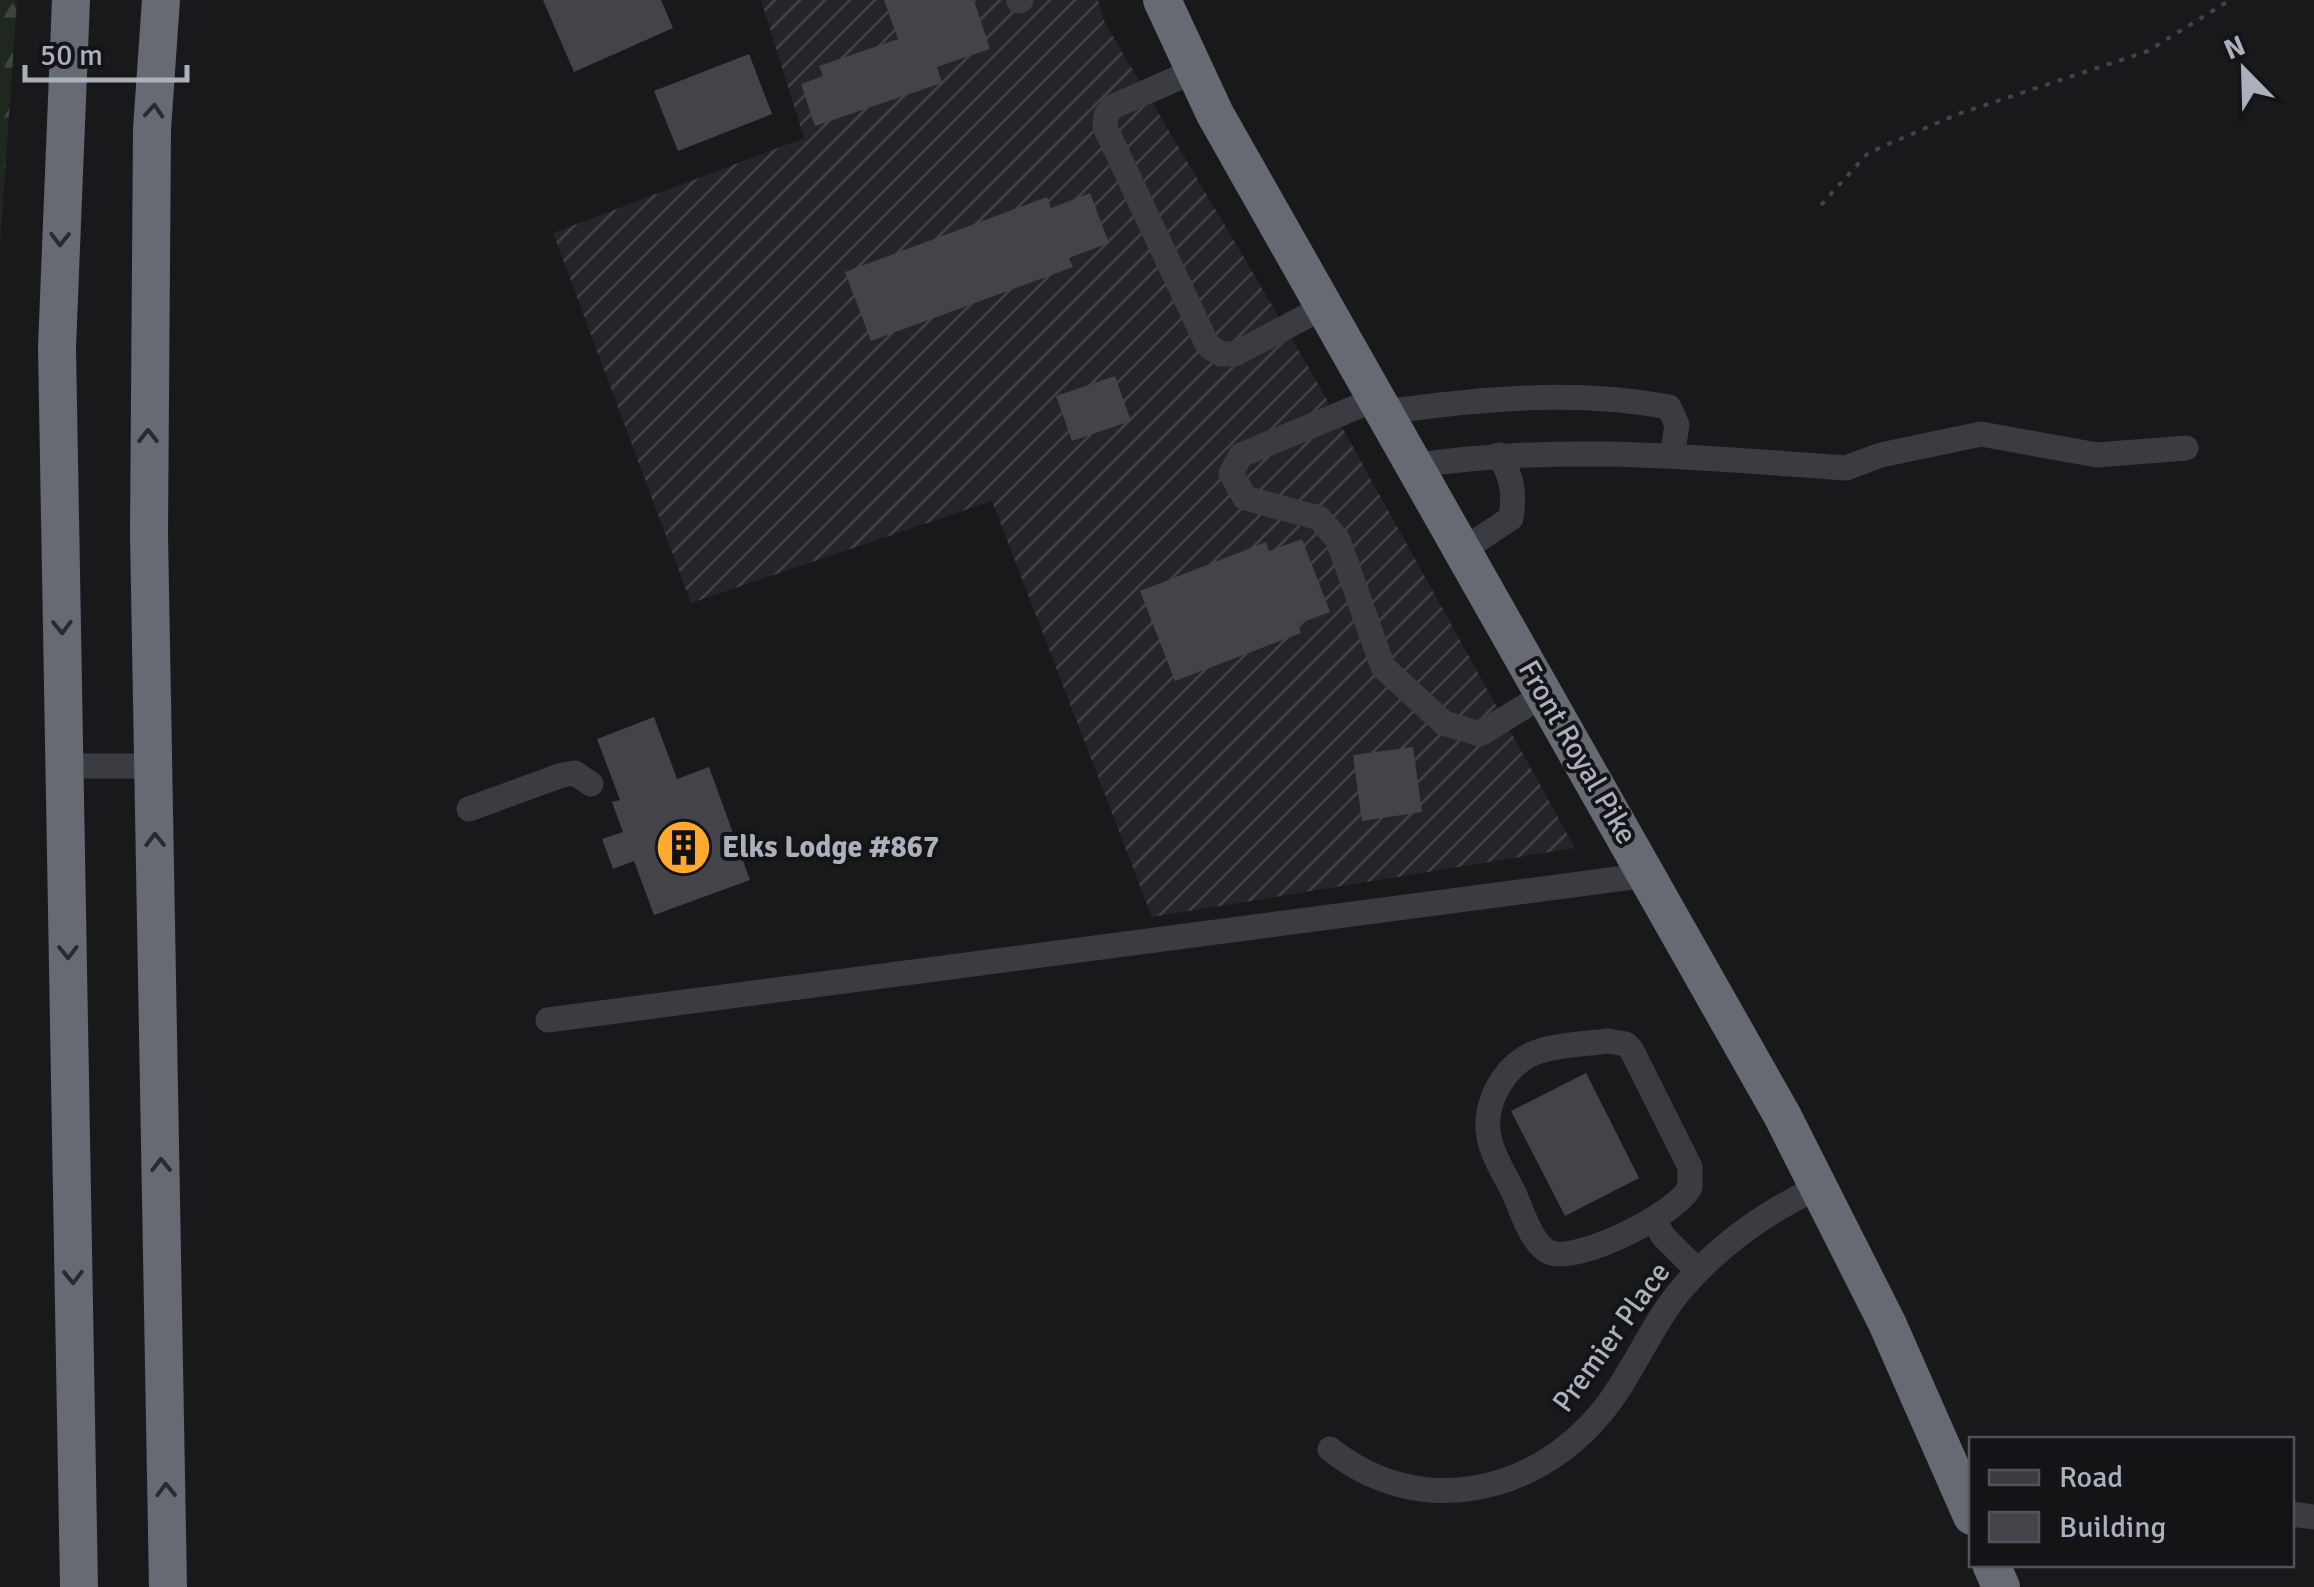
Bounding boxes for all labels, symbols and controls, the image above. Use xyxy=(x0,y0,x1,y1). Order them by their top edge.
scale bar xyxy=(25,20,188,82)
north arrow xyxy=(2194,20,2294,120)
text: N xyxy=(2219,28,2250,67)
text: 50 m xyxy=(40,37,103,74)
one-way arrow xyxy=(142,103,164,119)
one-way arrow xyxy=(49,232,71,247)
one-way arrow xyxy=(137,428,159,444)
one-way arrow xyxy=(51,620,72,636)
street label: Front Royal Pike xyxy=(1510,654,1645,851)
building icon: Elks Lodge #867 xyxy=(653,817,713,877)
place label: Elks Lodge #867 xyxy=(722,829,939,866)
one-way arrow xyxy=(144,831,166,846)
one-way arrow xyxy=(57,945,78,961)
one-way arrow xyxy=(150,1156,171,1172)
street label: Premier Place xyxy=(1545,1255,1678,1420)
one-way arrow xyxy=(63,1270,84,1286)
legend xyxy=(1969,1437,2294,1567)
text: Road xyxy=(2059,1459,2123,1496)
one-way arrow xyxy=(155,1481,177,1496)
text: Building xyxy=(2059,1509,2166,1546)

